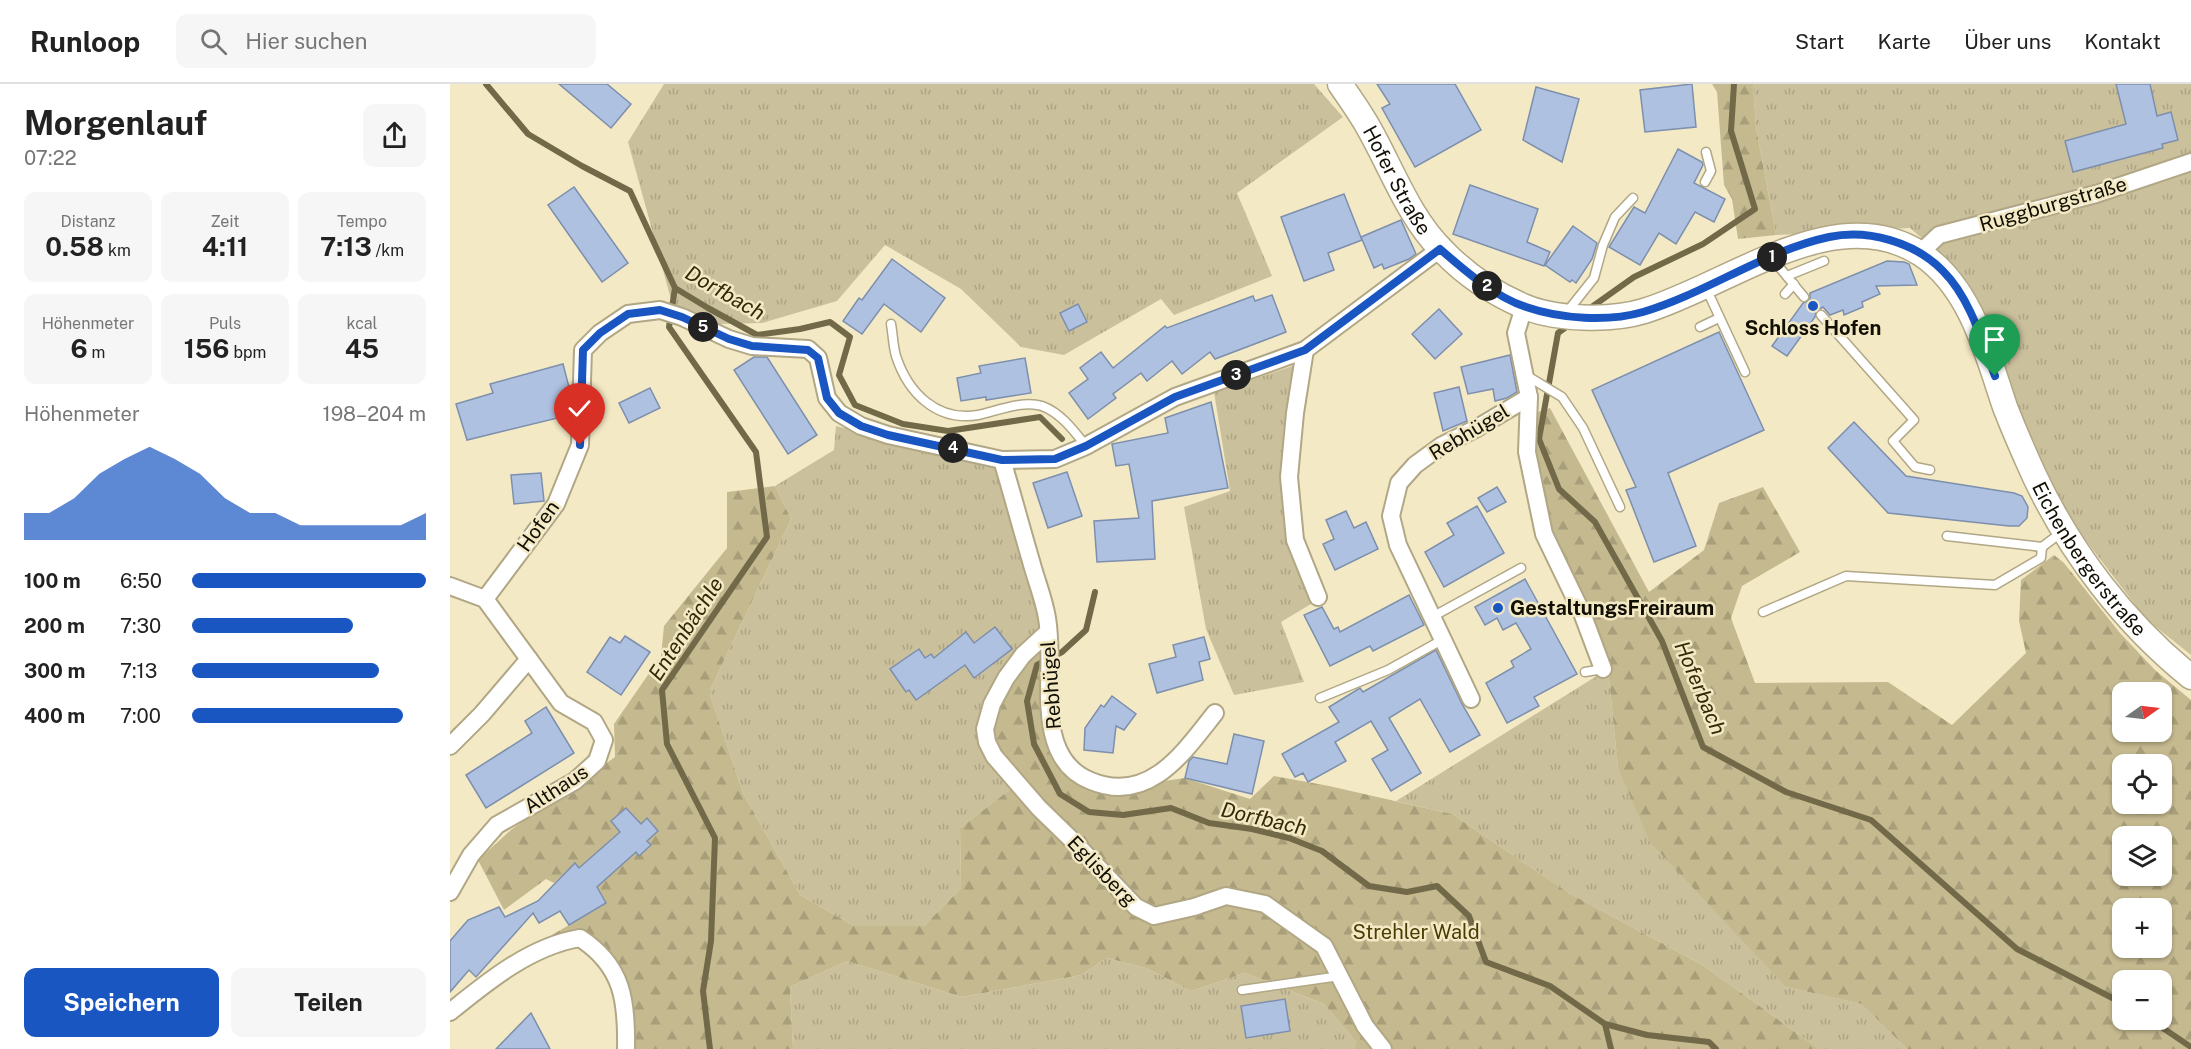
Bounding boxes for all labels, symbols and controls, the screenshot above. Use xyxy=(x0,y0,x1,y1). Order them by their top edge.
search box xyxy=(176,14,596,68)
text: Runloop xyxy=(30,25,140,58)
icon: search xyxy=(197,25,230,58)
text: Hier suchen xyxy=(245,28,368,54)
text: Start xyxy=(1795,29,1844,54)
text: Karte xyxy=(1877,29,1931,54)
text: Über uns xyxy=(1964,29,2051,54)
text: Kontakt xyxy=(2084,29,2161,54)
text: Morgenlauf xyxy=(24,104,207,142)
button: share xyxy=(363,104,426,167)
street label: Hofer Straße xyxy=(1358,121,1436,240)
text: 07:22 xyxy=(24,146,77,170)
street label: Ruggburgstraße xyxy=(1977,172,2129,236)
text: Distanz xyxy=(61,212,115,231)
text: Zeit xyxy=(210,212,240,231)
text: Tempo xyxy=(337,212,387,231)
text: 0.58 xyxy=(45,231,104,262)
text: 4:11 xyxy=(202,231,248,262)
text: 7:13 xyxy=(320,231,372,262)
text: km xyxy=(104,241,131,260)
text: /km xyxy=(372,241,404,260)
pin: 1 xyxy=(1757,242,1787,272)
text: 1 xyxy=(1769,247,1775,266)
water label: Dorfbach xyxy=(681,260,769,325)
pin: 2 xyxy=(1472,271,1502,301)
text: 2 xyxy=(1482,276,1492,295)
marker: Schloss Hofen xyxy=(1806,299,1820,313)
pin: 5 xyxy=(688,312,718,342)
text: Höhenmeter xyxy=(42,314,134,333)
text: Puls xyxy=(209,314,241,333)
text: kcal xyxy=(347,314,377,333)
pin xyxy=(1969,314,2020,376)
place label: Schloss Hofen xyxy=(1745,316,1881,340)
text: 5 xyxy=(698,317,708,336)
icon: arrive xyxy=(1978,323,2011,356)
text: 6 xyxy=(71,333,88,364)
text: 156 xyxy=(184,333,230,364)
text: 45 xyxy=(345,333,379,364)
text: m xyxy=(88,343,105,362)
text: bpm xyxy=(230,343,266,362)
pin: 3 xyxy=(1221,360,1251,390)
text: 3 xyxy=(1231,365,1241,384)
pin xyxy=(554,383,605,445)
icon: check xyxy=(563,392,596,425)
street label: Rebhügel xyxy=(1425,399,1513,465)
text: Höhenmeter xyxy=(24,402,140,426)
text: 198–204 m xyxy=(323,402,426,426)
pin: 4 xyxy=(938,433,968,463)
text: 4 xyxy=(948,438,958,457)
street label: Eichenbergerstraße xyxy=(2027,478,2151,641)
street label: Hofen xyxy=(512,496,564,556)
text: 100 m xyxy=(24,569,81,593)
text: 6:50 xyxy=(120,569,162,593)
water label: Entenbächle xyxy=(643,573,728,685)
place label: GestaltungsFreiraum xyxy=(1510,596,1714,620)
marker: GestaltungsFreiraum xyxy=(1491,601,1505,615)
text: 200 m xyxy=(24,614,85,638)
text: 7:30 xyxy=(120,614,161,638)
water label: Hoferbach xyxy=(1670,637,1731,738)
street label: Rebhügel xyxy=(1036,640,1066,730)
text: 300 m xyxy=(24,659,85,683)
text: 7:13 xyxy=(120,659,157,683)
north arrow xyxy=(2112,682,2172,742)
map controls xyxy=(2112,682,2172,1030)
text: 400 m xyxy=(24,704,85,728)
text: 7:00 xyxy=(120,704,161,728)
button: locate xyxy=(2112,754,2172,814)
street label: Althaus xyxy=(519,759,593,819)
water label: Dorfbach xyxy=(1219,796,1310,841)
button: layers xyxy=(2112,826,2172,886)
street label: Eglisberg xyxy=(1063,831,1141,911)
button: + xyxy=(2112,898,2172,958)
park label: Strehler Wald xyxy=(1352,920,1480,944)
button: Speichern xyxy=(24,968,219,1037)
button: Teilen xyxy=(231,968,426,1037)
button: − xyxy=(2112,970,2172,1030)

